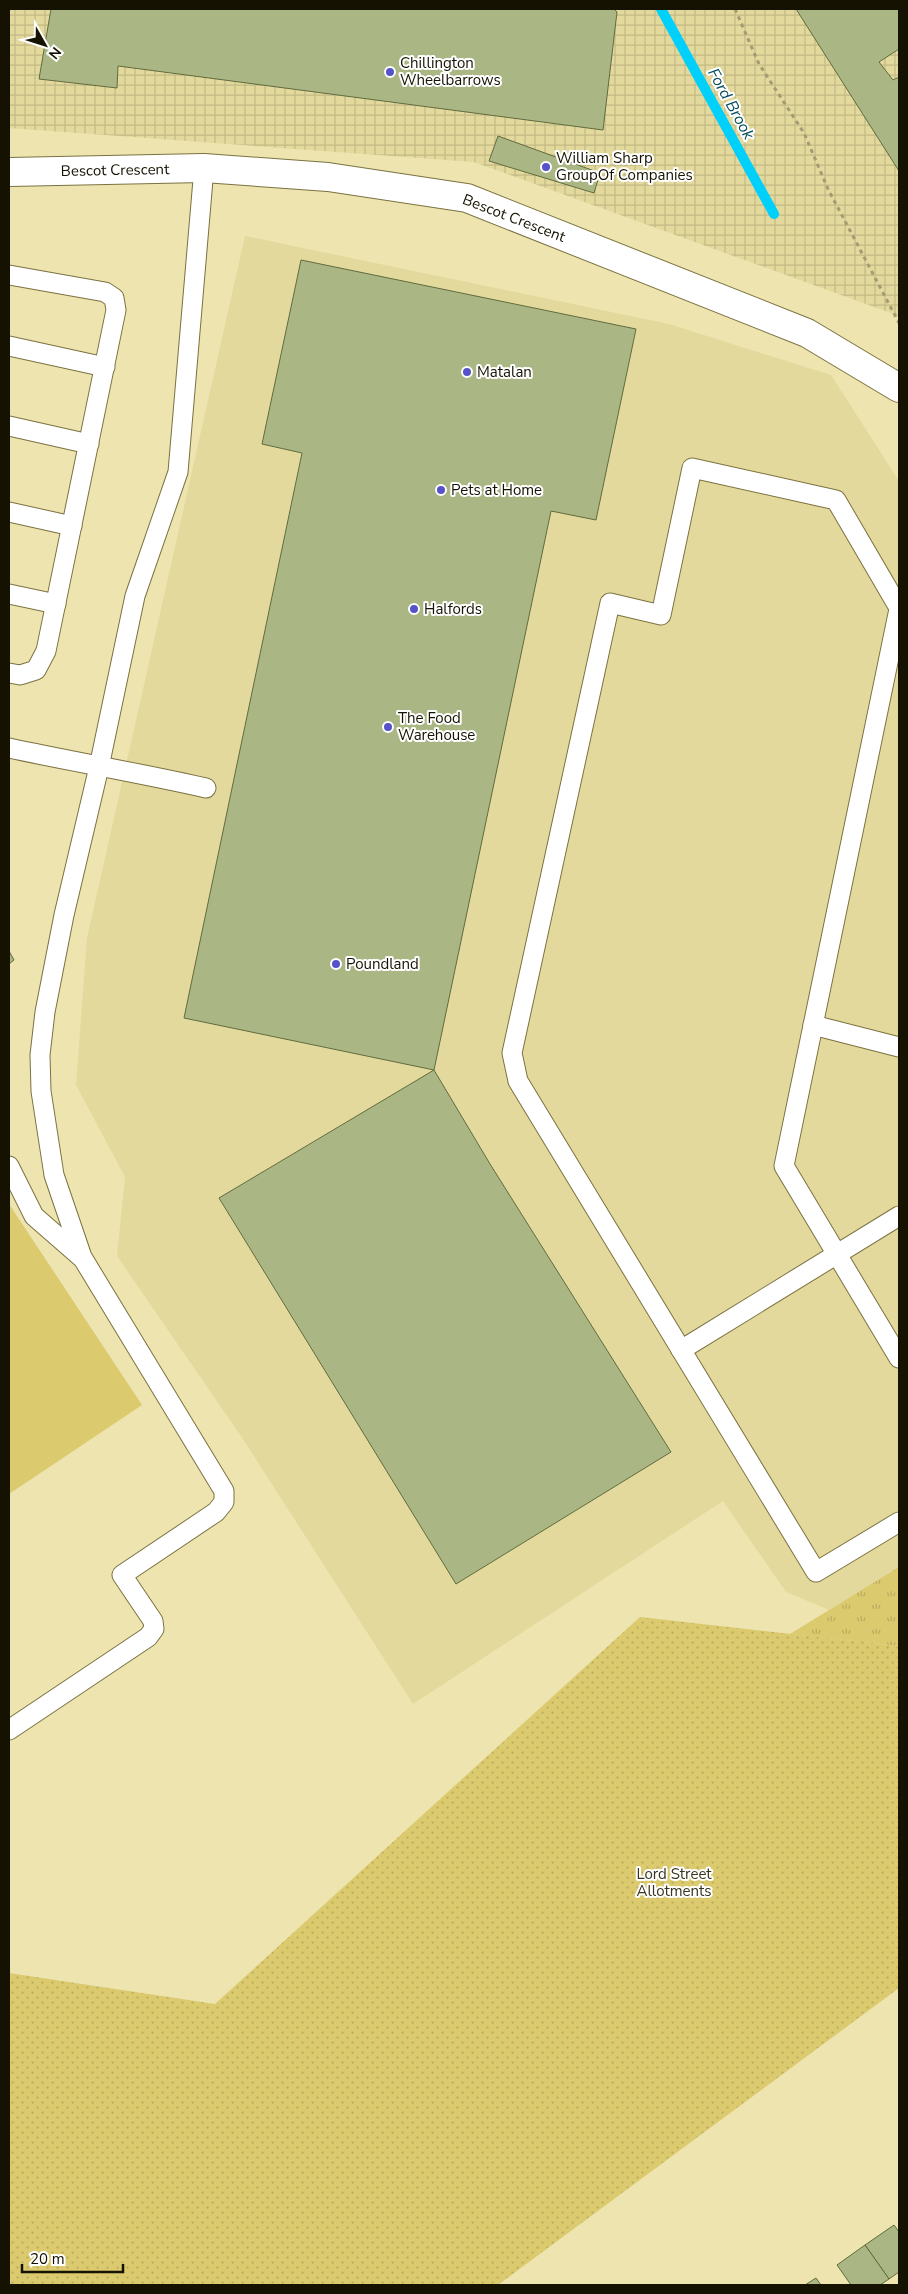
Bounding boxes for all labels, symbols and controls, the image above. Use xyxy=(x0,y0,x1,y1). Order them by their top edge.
north arrow xyxy=(20,20,70,70)
text: N xyxy=(44,43,65,63)
place label: Chillington Wheelbarrows xyxy=(400,53,501,90)
water label: Ford Brook xyxy=(702,64,760,145)
marker: Chillington Wheelbarrows xyxy=(384,66,396,78)
place label: William Sharp GroupOf Companies xyxy=(556,148,693,185)
street label: Bescot Crescent xyxy=(61,159,170,181)
marker: William Sharp GroupOf Companies xyxy=(540,161,552,173)
street label: Bescot Crescent xyxy=(460,189,569,247)
place label: Matalan xyxy=(477,362,532,382)
marker: Matalan xyxy=(461,366,473,378)
place label: Pets at Home xyxy=(451,480,542,500)
marker: Pets at Home xyxy=(435,484,447,496)
place label: Halfords xyxy=(424,599,482,619)
marker: Halfords xyxy=(408,603,420,615)
place label: The Food Warehouse xyxy=(398,708,475,745)
marker: The Food Warehouse xyxy=(382,721,394,733)
place label: Poundland xyxy=(346,954,419,974)
marker: Poundland xyxy=(330,958,342,970)
park label: Lord Street Allotments xyxy=(636,1864,712,1901)
scale bar xyxy=(22,2242,124,2274)
text: 20 m xyxy=(30,2249,65,2269)

